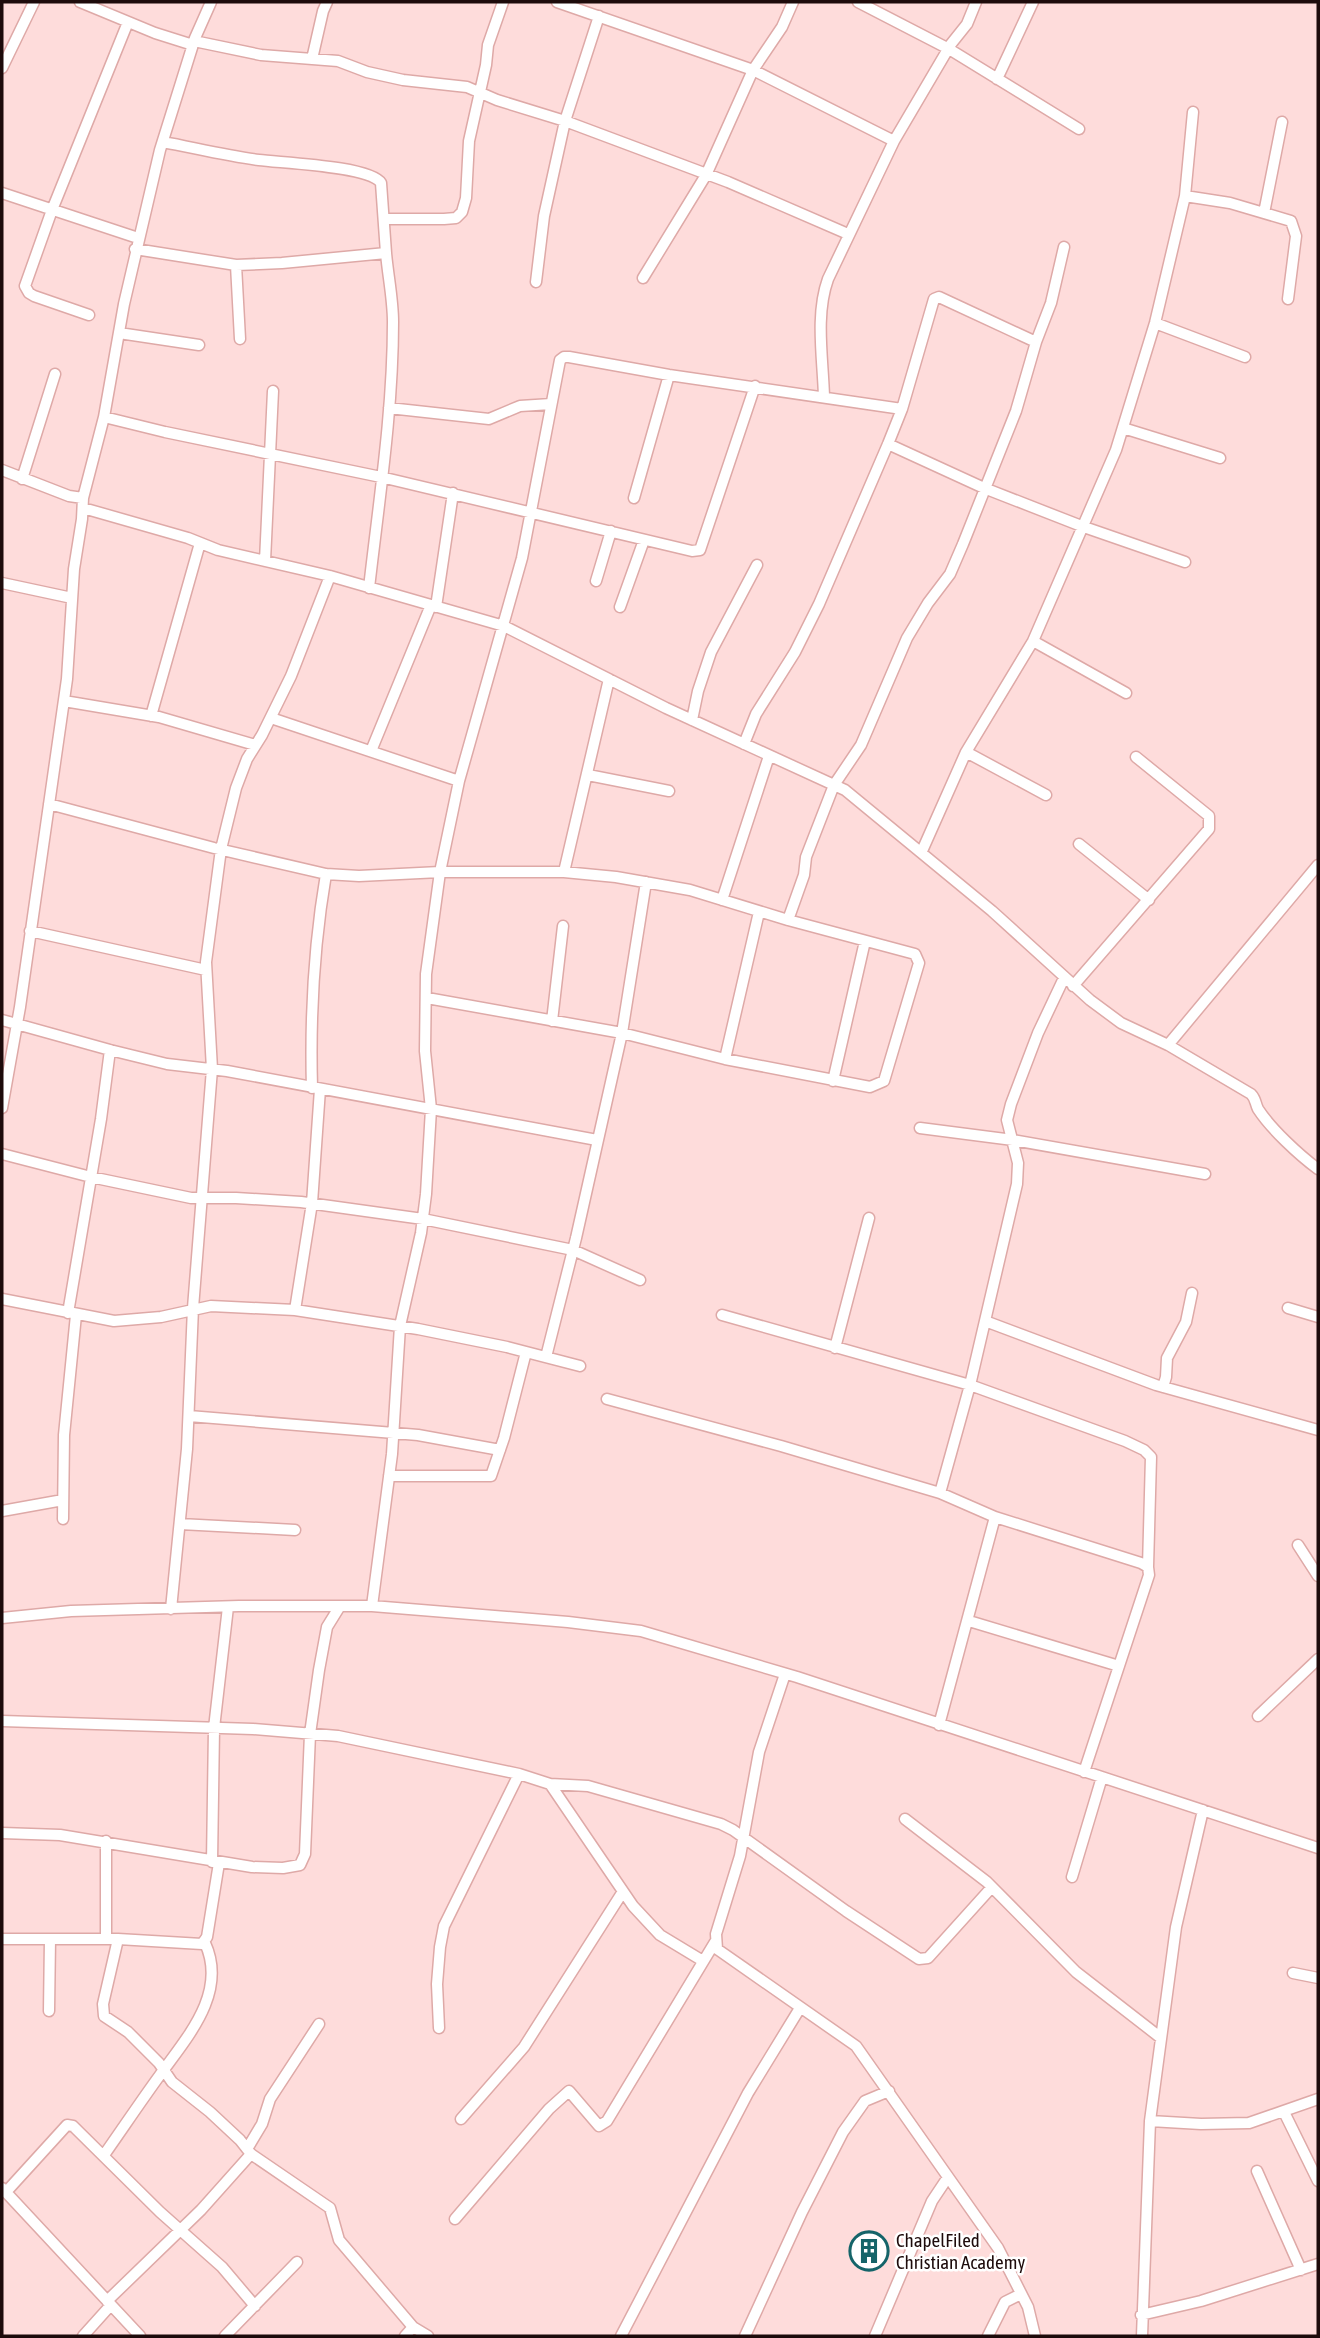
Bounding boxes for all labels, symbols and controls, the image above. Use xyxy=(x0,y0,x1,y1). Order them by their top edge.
place label: ChapelFiled Christian Academy xyxy=(896,2229,1025,2273)
building icon: ChapelFiled Christian Academy xyxy=(848,2230,890,2272)

